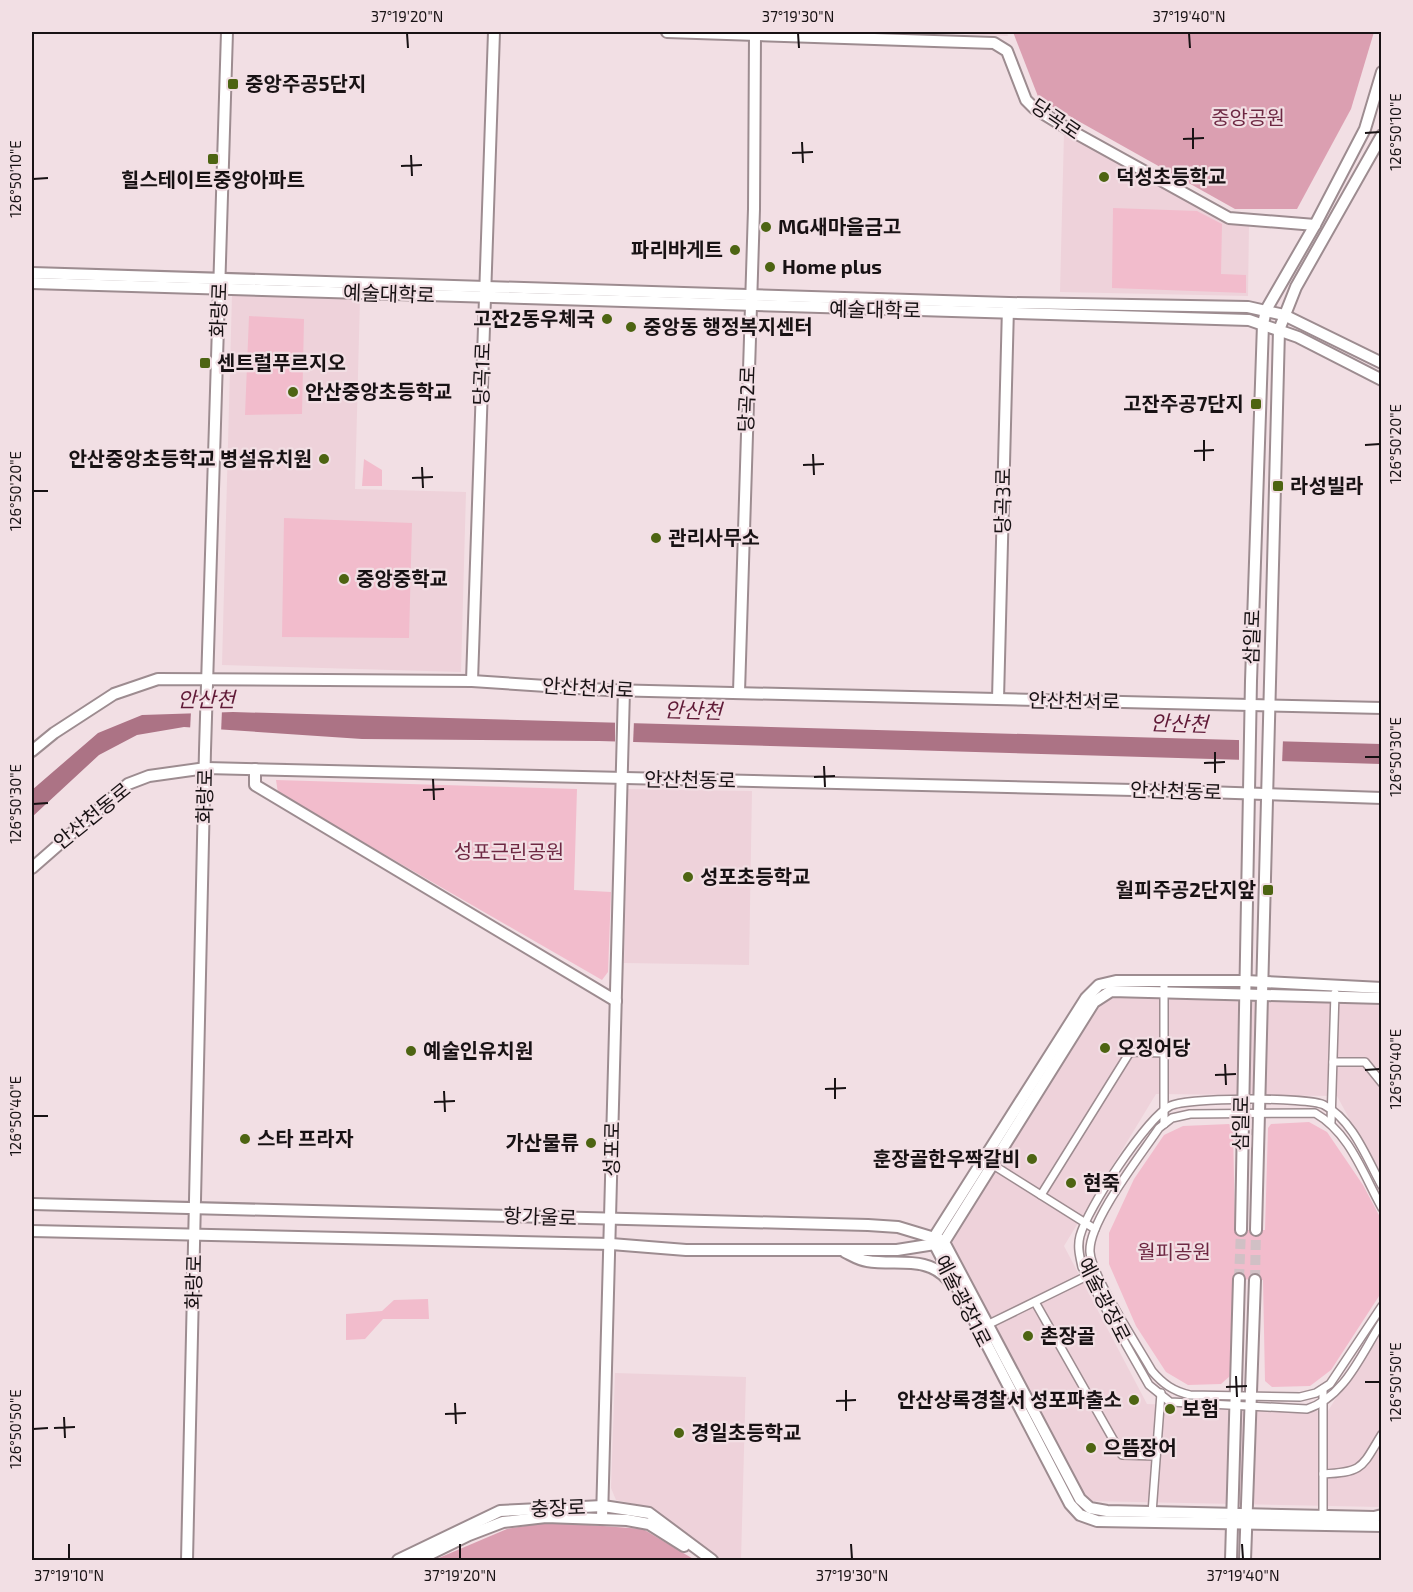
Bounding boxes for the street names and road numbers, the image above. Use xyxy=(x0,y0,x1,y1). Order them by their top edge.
street label: 당곡로 xyxy=(1027,93,1086,144)
street label: 예술대학로 xyxy=(343,279,435,307)
street label: 화랑로 xyxy=(205,282,231,338)
street label: 예술대학로 xyxy=(829,296,921,322)
street label: 당곡1로 xyxy=(468,342,494,406)
street label: 당곡2로 xyxy=(733,365,759,433)
street label: 당곡3로 xyxy=(989,468,1015,534)
street label: 삼일로 xyxy=(1238,609,1264,665)
street label: 안산천서로 xyxy=(541,673,635,701)
street label: 안산천서로 xyxy=(1028,687,1120,713)
street label: 안산천동로 xyxy=(644,766,736,792)
street label: 화랑로 xyxy=(192,768,216,824)
street label: 안산천동로 xyxy=(1130,776,1222,804)
street label: 안산천동로 xyxy=(48,777,135,853)
street label: 삼일로 xyxy=(1228,1095,1252,1151)
street label: 성포로 xyxy=(599,1121,623,1177)
street label: 항가울로 xyxy=(503,1203,577,1229)
street label: 예술광장1로 xyxy=(931,1251,997,1351)
street label: 예술광장로 xyxy=(1073,1253,1136,1346)
street label: 화랑로 xyxy=(181,1254,205,1310)
street label: 충장로 xyxy=(530,1494,586,1520)

